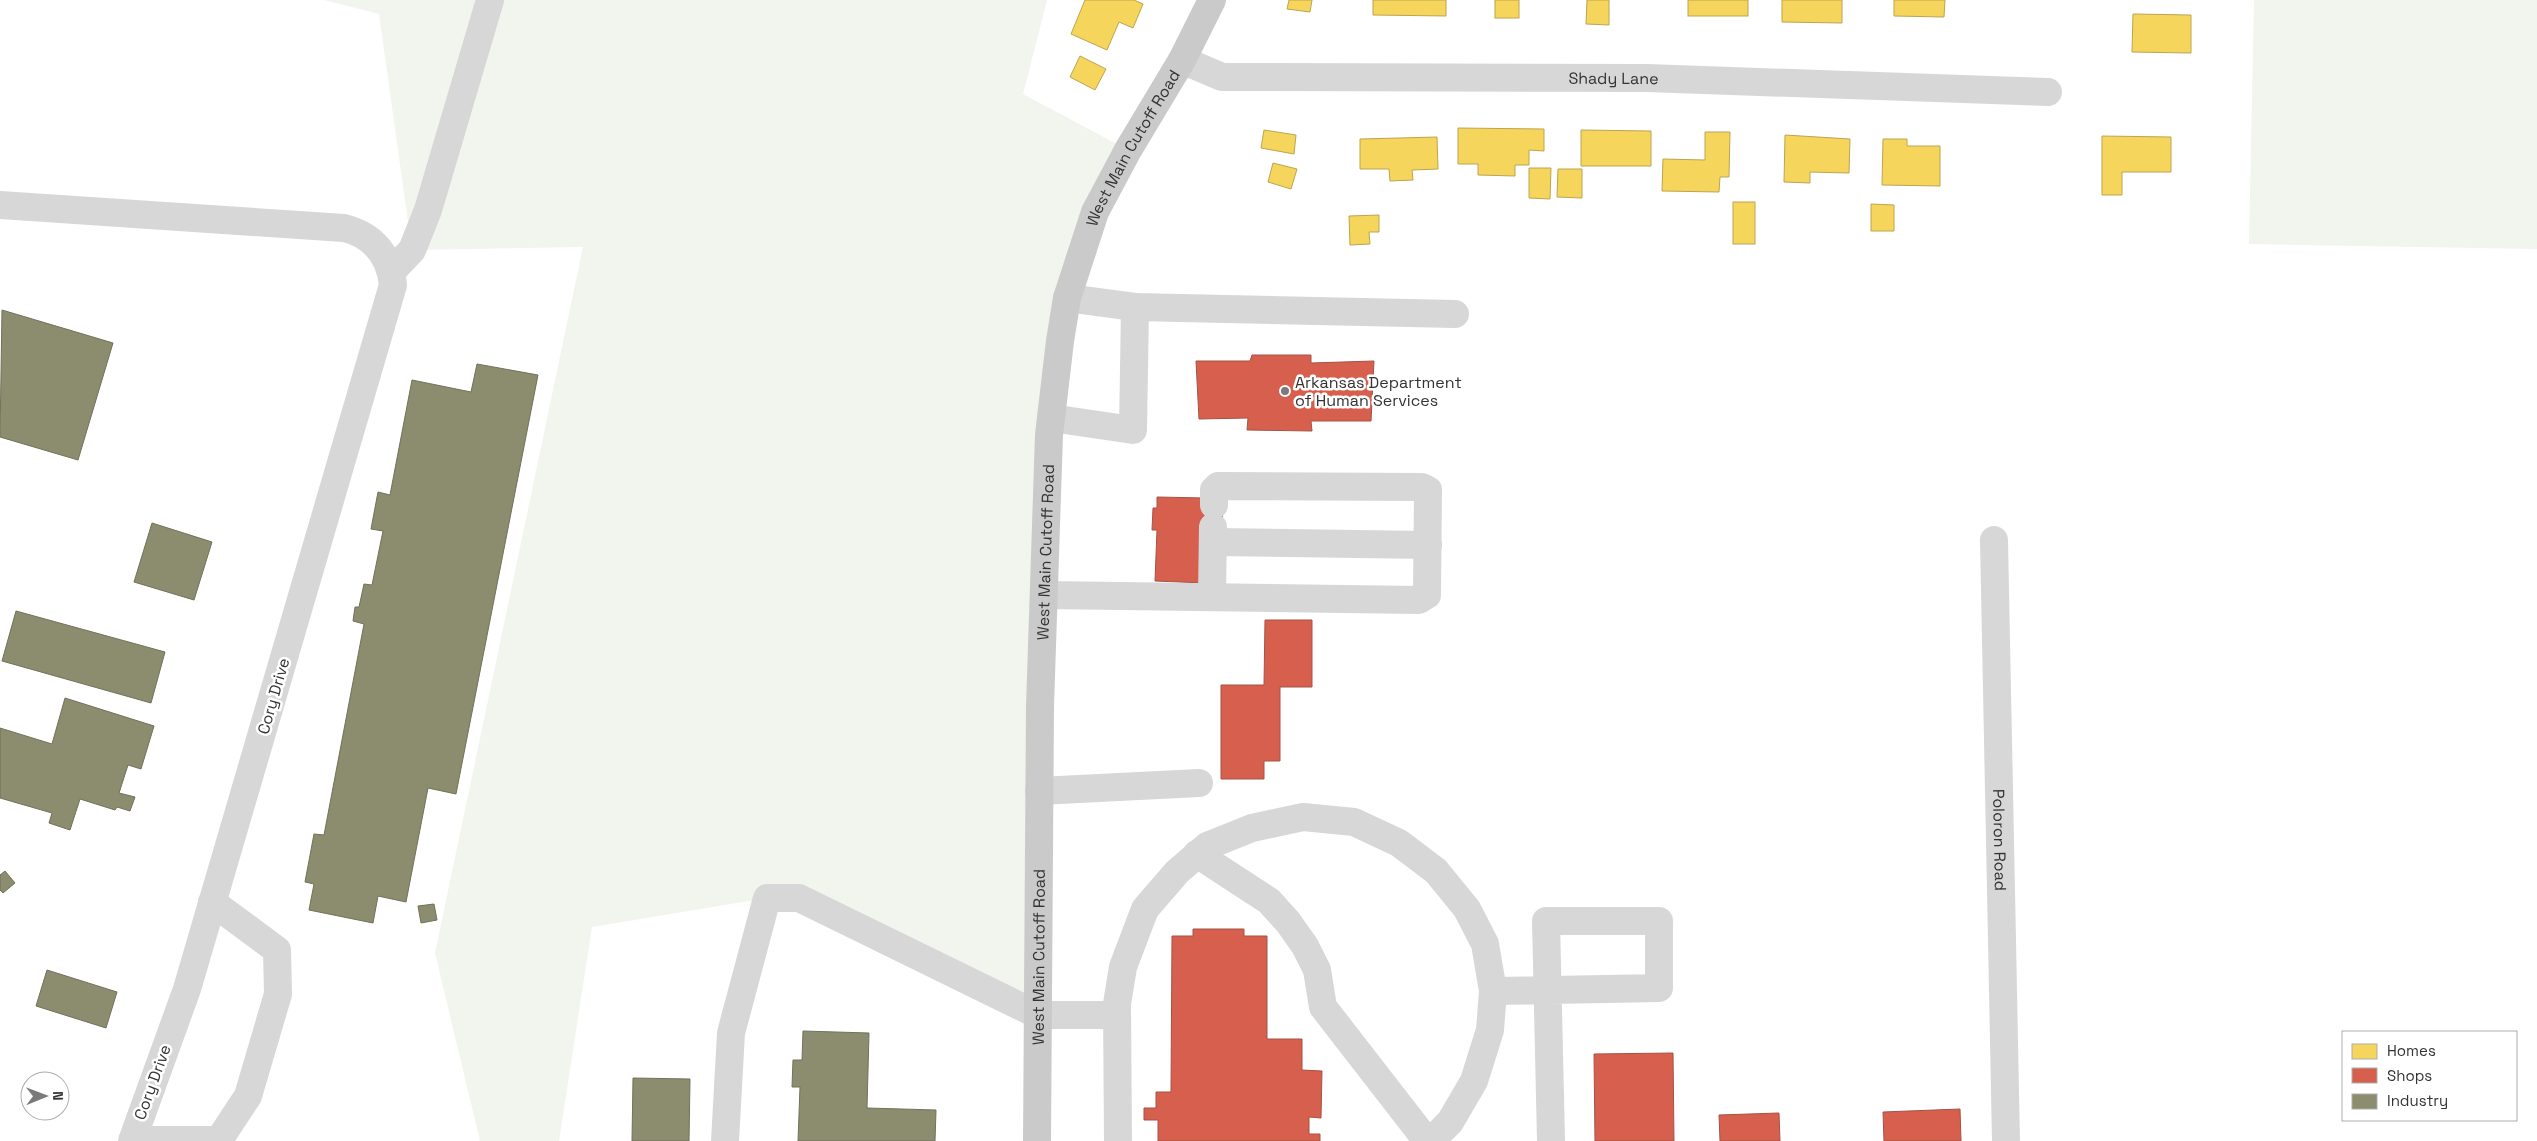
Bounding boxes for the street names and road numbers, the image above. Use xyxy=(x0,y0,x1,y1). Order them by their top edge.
street label: West Main Cutoff Road xyxy=(1081,66,1185,229)
street label: Shady Lane xyxy=(1568,68,1659,89)
street label: West Main Cutoff Road xyxy=(1032,464,1059,641)
street label: Cory Drive xyxy=(253,656,294,737)
street label: Poloron Road xyxy=(1988,789,2011,891)
street label: West Main Cutoff Road xyxy=(1028,869,1050,1045)
street label: Cory Drive xyxy=(129,1042,176,1123)

